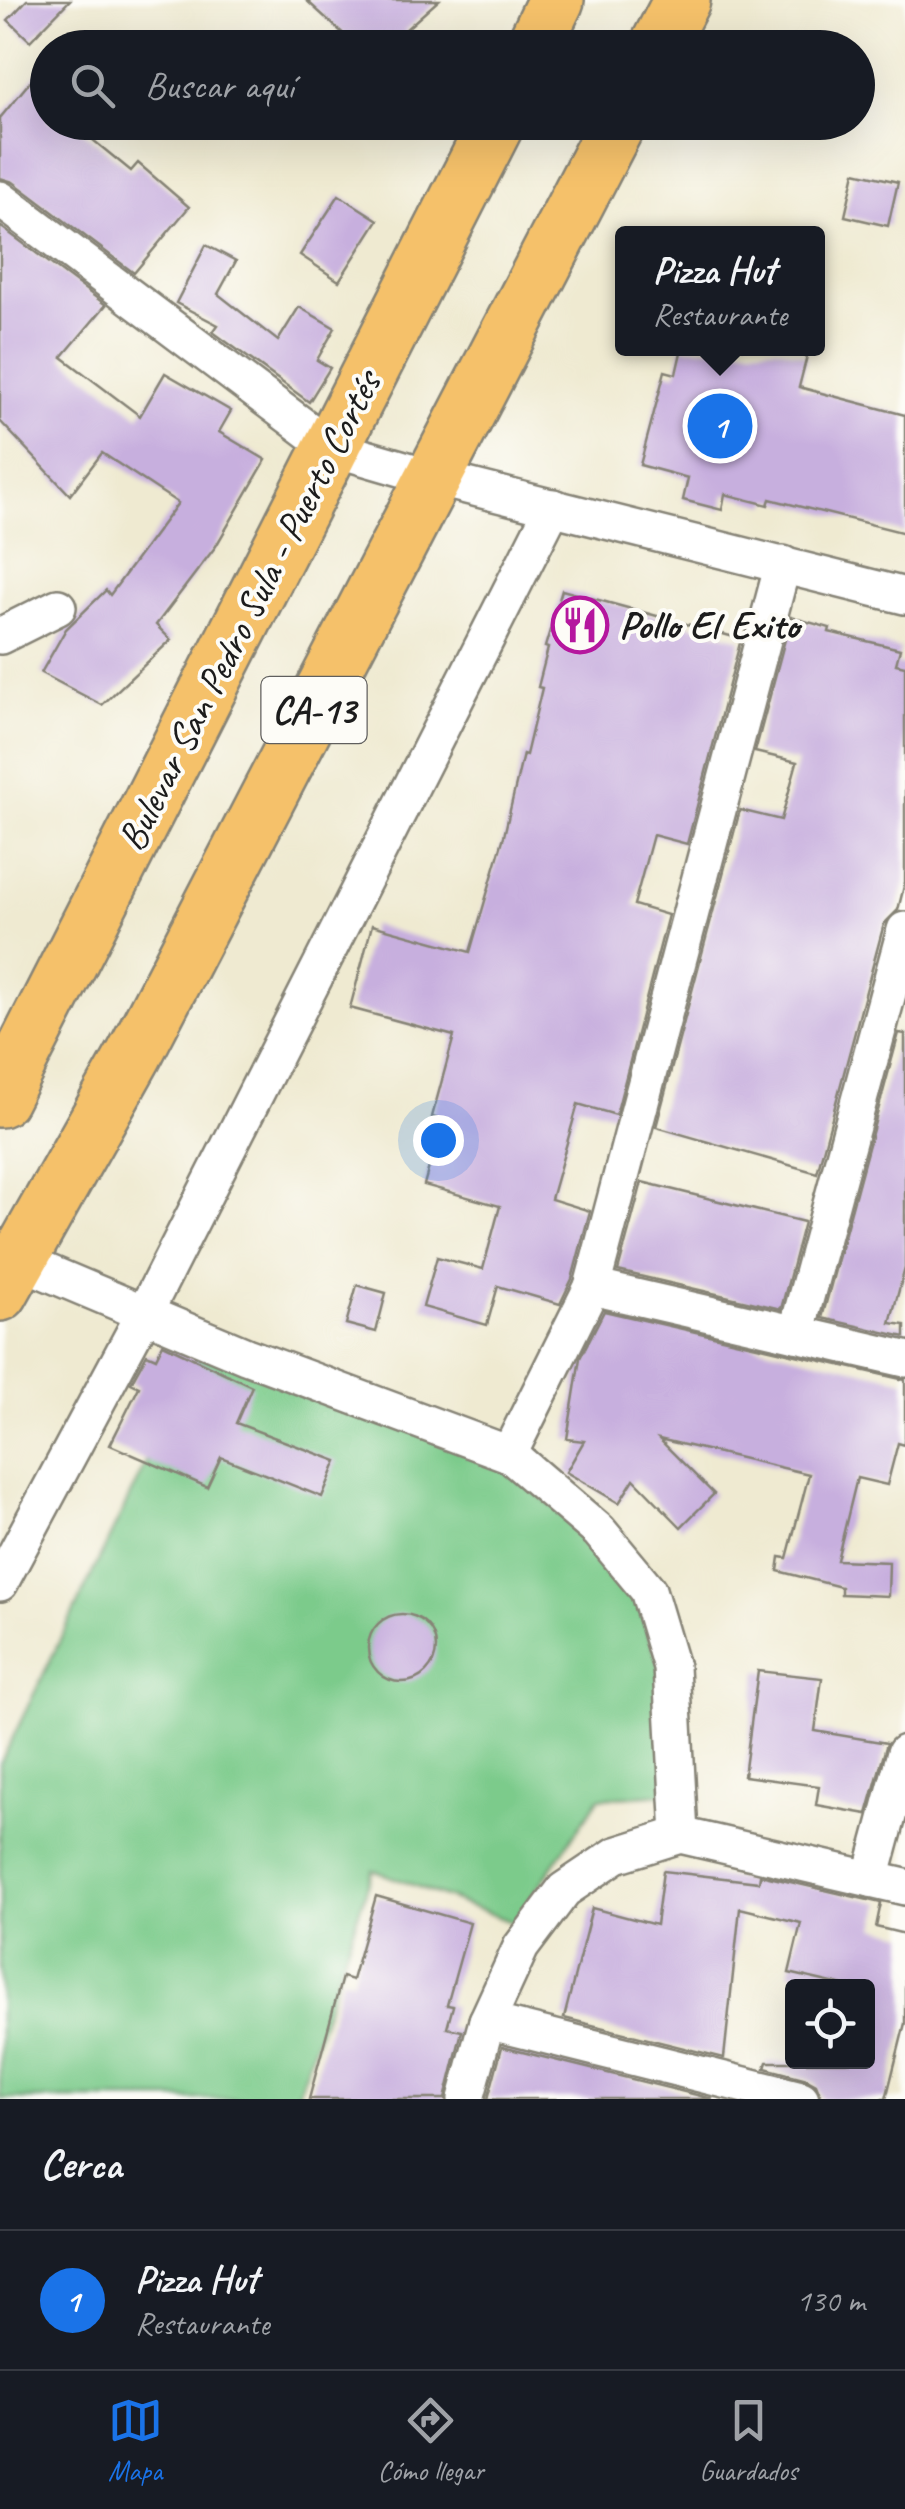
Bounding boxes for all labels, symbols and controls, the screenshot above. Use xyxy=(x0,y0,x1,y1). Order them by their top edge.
search box xyxy=(30,30,875,140)
icon: search xyxy=(65,58,120,113)
text: Buscar aquí xyxy=(145,62,294,109)
popup xyxy=(615,226,825,356)
text: Pizza Hut xyxy=(653,247,776,294)
text: Restaurante xyxy=(653,294,787,335)
street label: Bulevar San Pedro Sula - Puerto Cortés xyxy=(106,360,393,859)
pin: 1 xyxy=(688,388,752,464)
restaurant icon: Pollo El Exito xyxy=(550,595,610,655)
place label: Pollo El Exito xyxy=(619,600,803,650)
road number: CA-13 xyxy=(262,677,366,743)
your location xyxy=(413,1115,464,1166)
map controls xyxy=(785,1979,875,2069)
button: locate xyxy=(785,1979,875,2069)
text: Cerca xyxy=(40,2138,122,2191)
text: Pizza Hut xyxy=(135,2256,258,2303)
text: 1 xyxy=(65,2280,80,2321)
text: 130 m xyxy=(796,2280,865,2321)
text: Restaurante xyxy=(135,2303,269,2344)
tab: Mapa xyxy=(108,2393,163,2488)
tab: Cómo llegar xyxy=(378,2393,484,2488)
tab: Guardados xyxy=(699,2393,797,2488)

